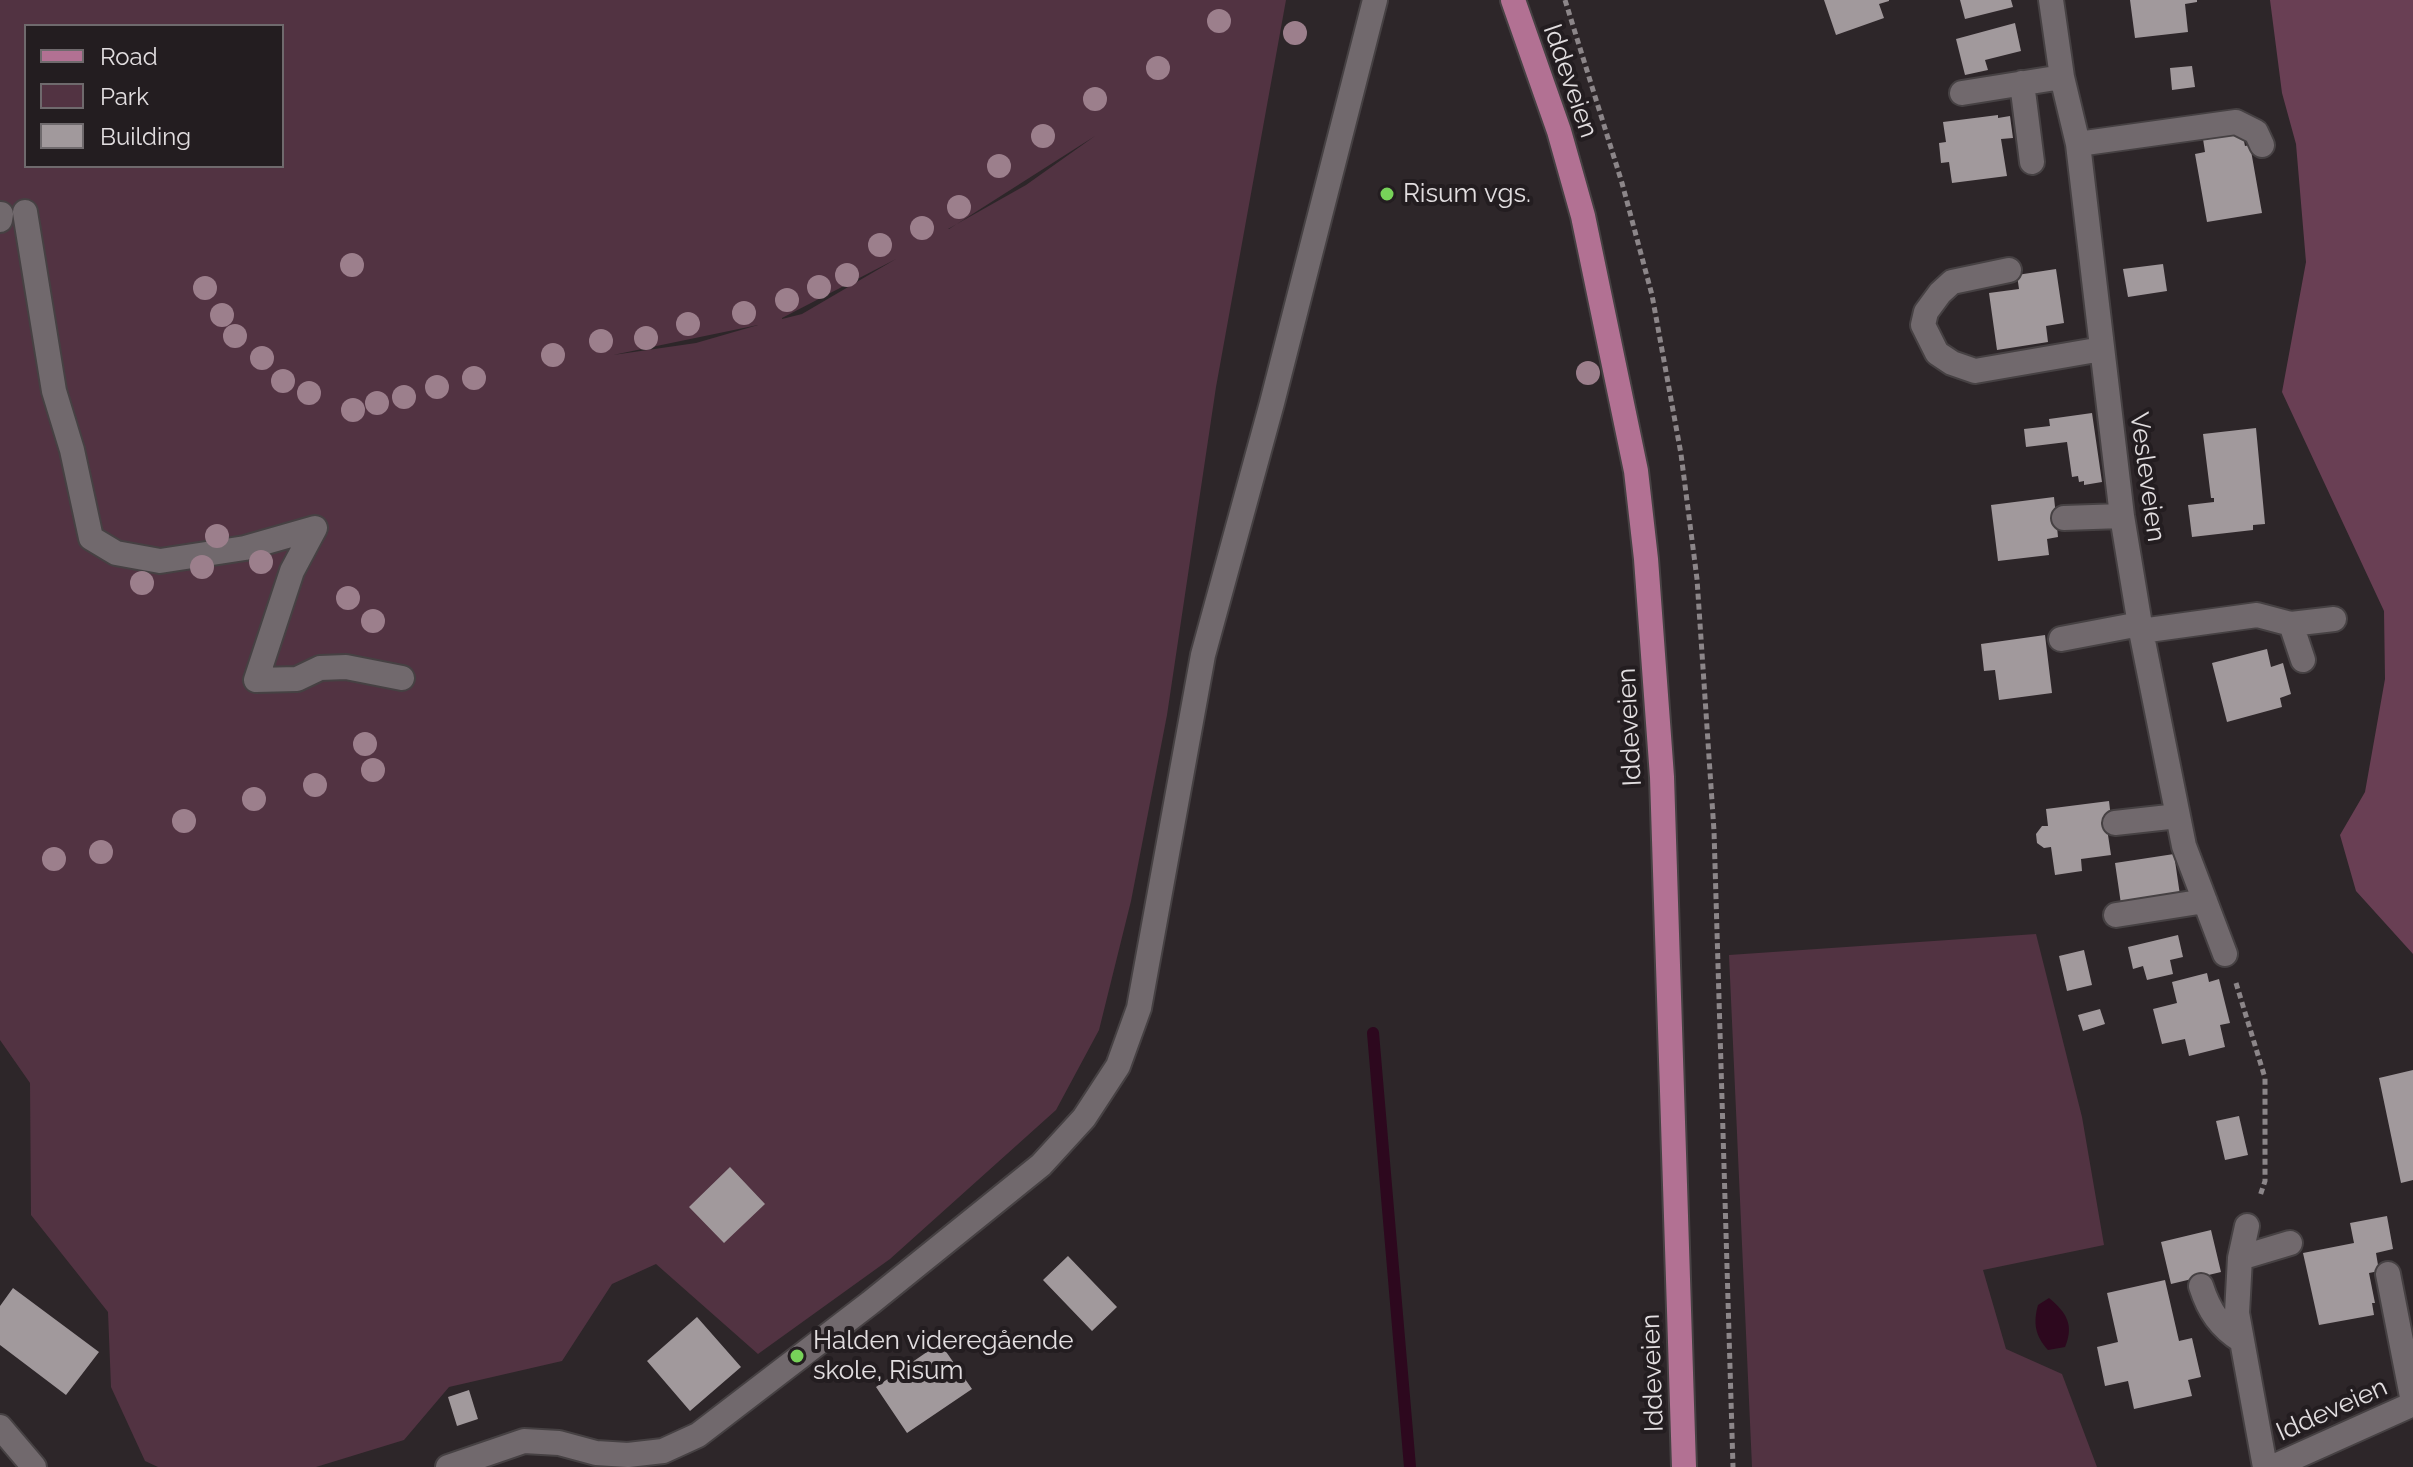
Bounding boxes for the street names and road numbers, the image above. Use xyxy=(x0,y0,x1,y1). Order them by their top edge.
street label: Iddeveien xyxy=(1536,20,1604,142)
street label: Vesleveien xyxy=(2122,410,2172,544)
street label: Iddeveien xyxy=(1611,667,1649,787)
street label: Iddeveien xyxy=(1635,1313,1671,1433)
street label: Iddeveien xyxy=(2272,1372,2392,1448)

